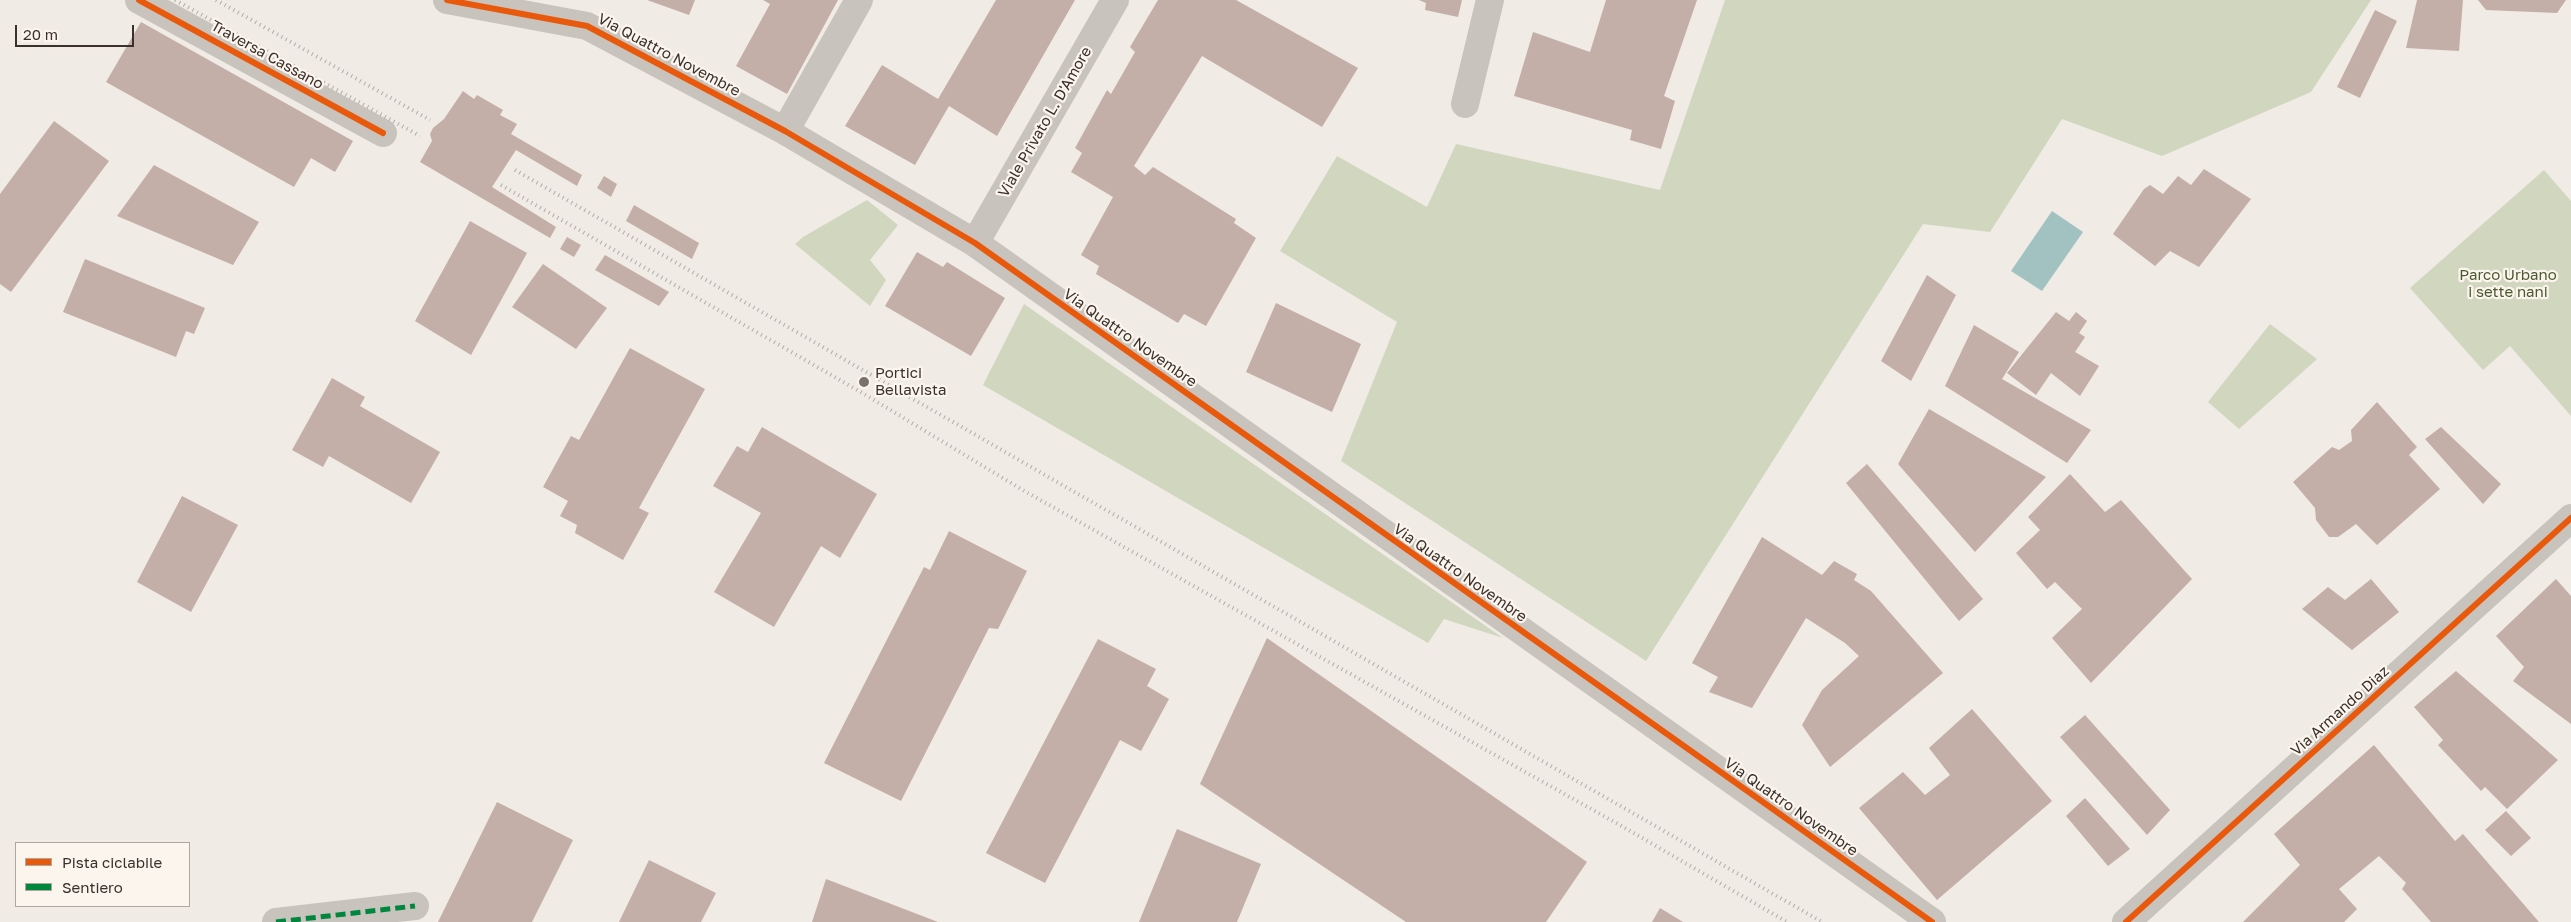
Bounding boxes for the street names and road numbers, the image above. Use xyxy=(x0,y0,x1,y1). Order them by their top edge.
street label: Via Quattro Novembre xyxy=(595,10,743,100)
street label: Traversa Cassano xyxy=(208,17,326,93)
street label: Viale Privato L. D'Amore xyxy=(995,44,1095,200)
street label: Via Quattro Novembre xyxy=(1060,285,1200,391)
street label: Via Quattro Novembre xyxy=(1390,520,1530,626)
street label: Via Armando Diaz xyxy=(2287,662,2393,760)
street label: Via Quattro Novembre xyxy=(1721,754,1861,860)

